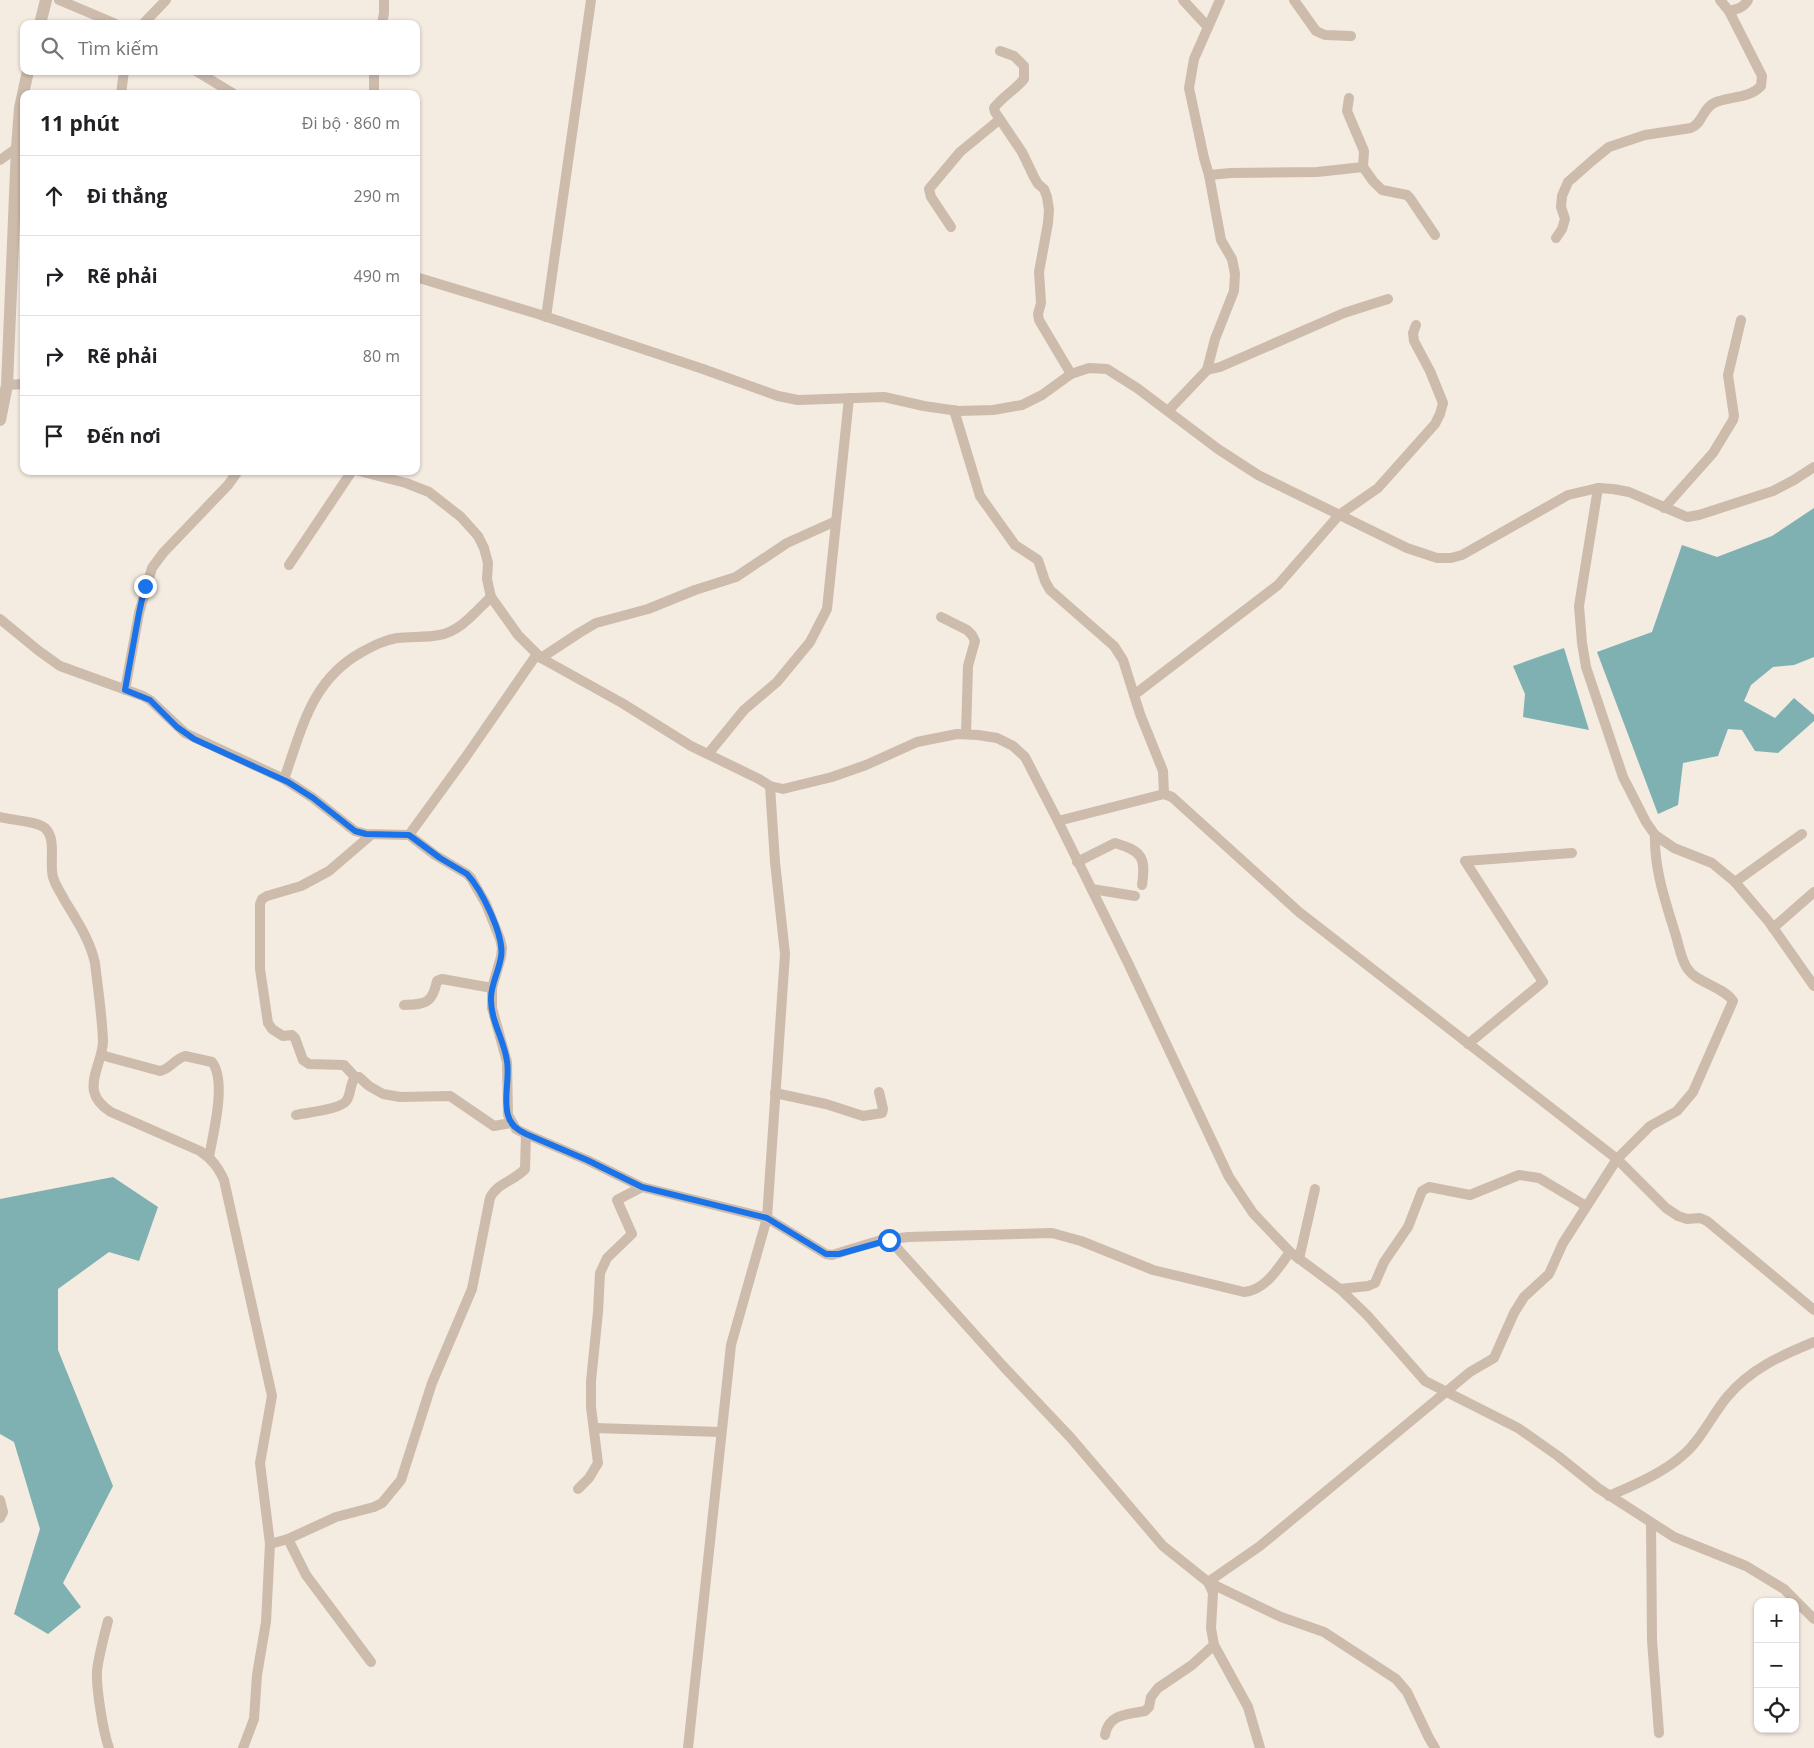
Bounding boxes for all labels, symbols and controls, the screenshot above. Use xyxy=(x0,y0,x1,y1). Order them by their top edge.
search box xyxy=(20,20,420,75)
icon: search xyxy=(38,34,66,62)
text: Tìm kiếm xyxy=(78,35,159,61)
text: 11 phút xyxy=(40,109,119,137)
text: Đi bộ · 860 m xyxy=(302,112,400,134)
icon: ahead xyxy=(40,182,68,210)
text: Đi thẳng xyxy=(87,183,167,209)
text: 290 m xyxy=(354,185,400,207)
icon: right xyxy=(40,262,68,290)
text: Rẽ phải xyxy=(87,263,158,289)
text: 490 m xyxy=(354,265,400,287)
icon: right xyxy=(40,342,68,370)
text: Rẽ phải xyxy=(87,343,158,369)
text: 80 m xyxy=(363,345,400,367)
icon: arrive xyxy=(40,422,68,450)
text: Đến nơi xyxy=(87,423,161,449)
route end xyxy=(134,575,157,598)
route start xyxy=(878,1229,901,1252)
map controls xyxy=(1754,1598,1799,1733)
button: + xyxy=(1754,1598,1799,1643)
button: − xyxy=(1754,1643,1799,1688)
button: locate xyxy=(1754,1688,1799,1733)

